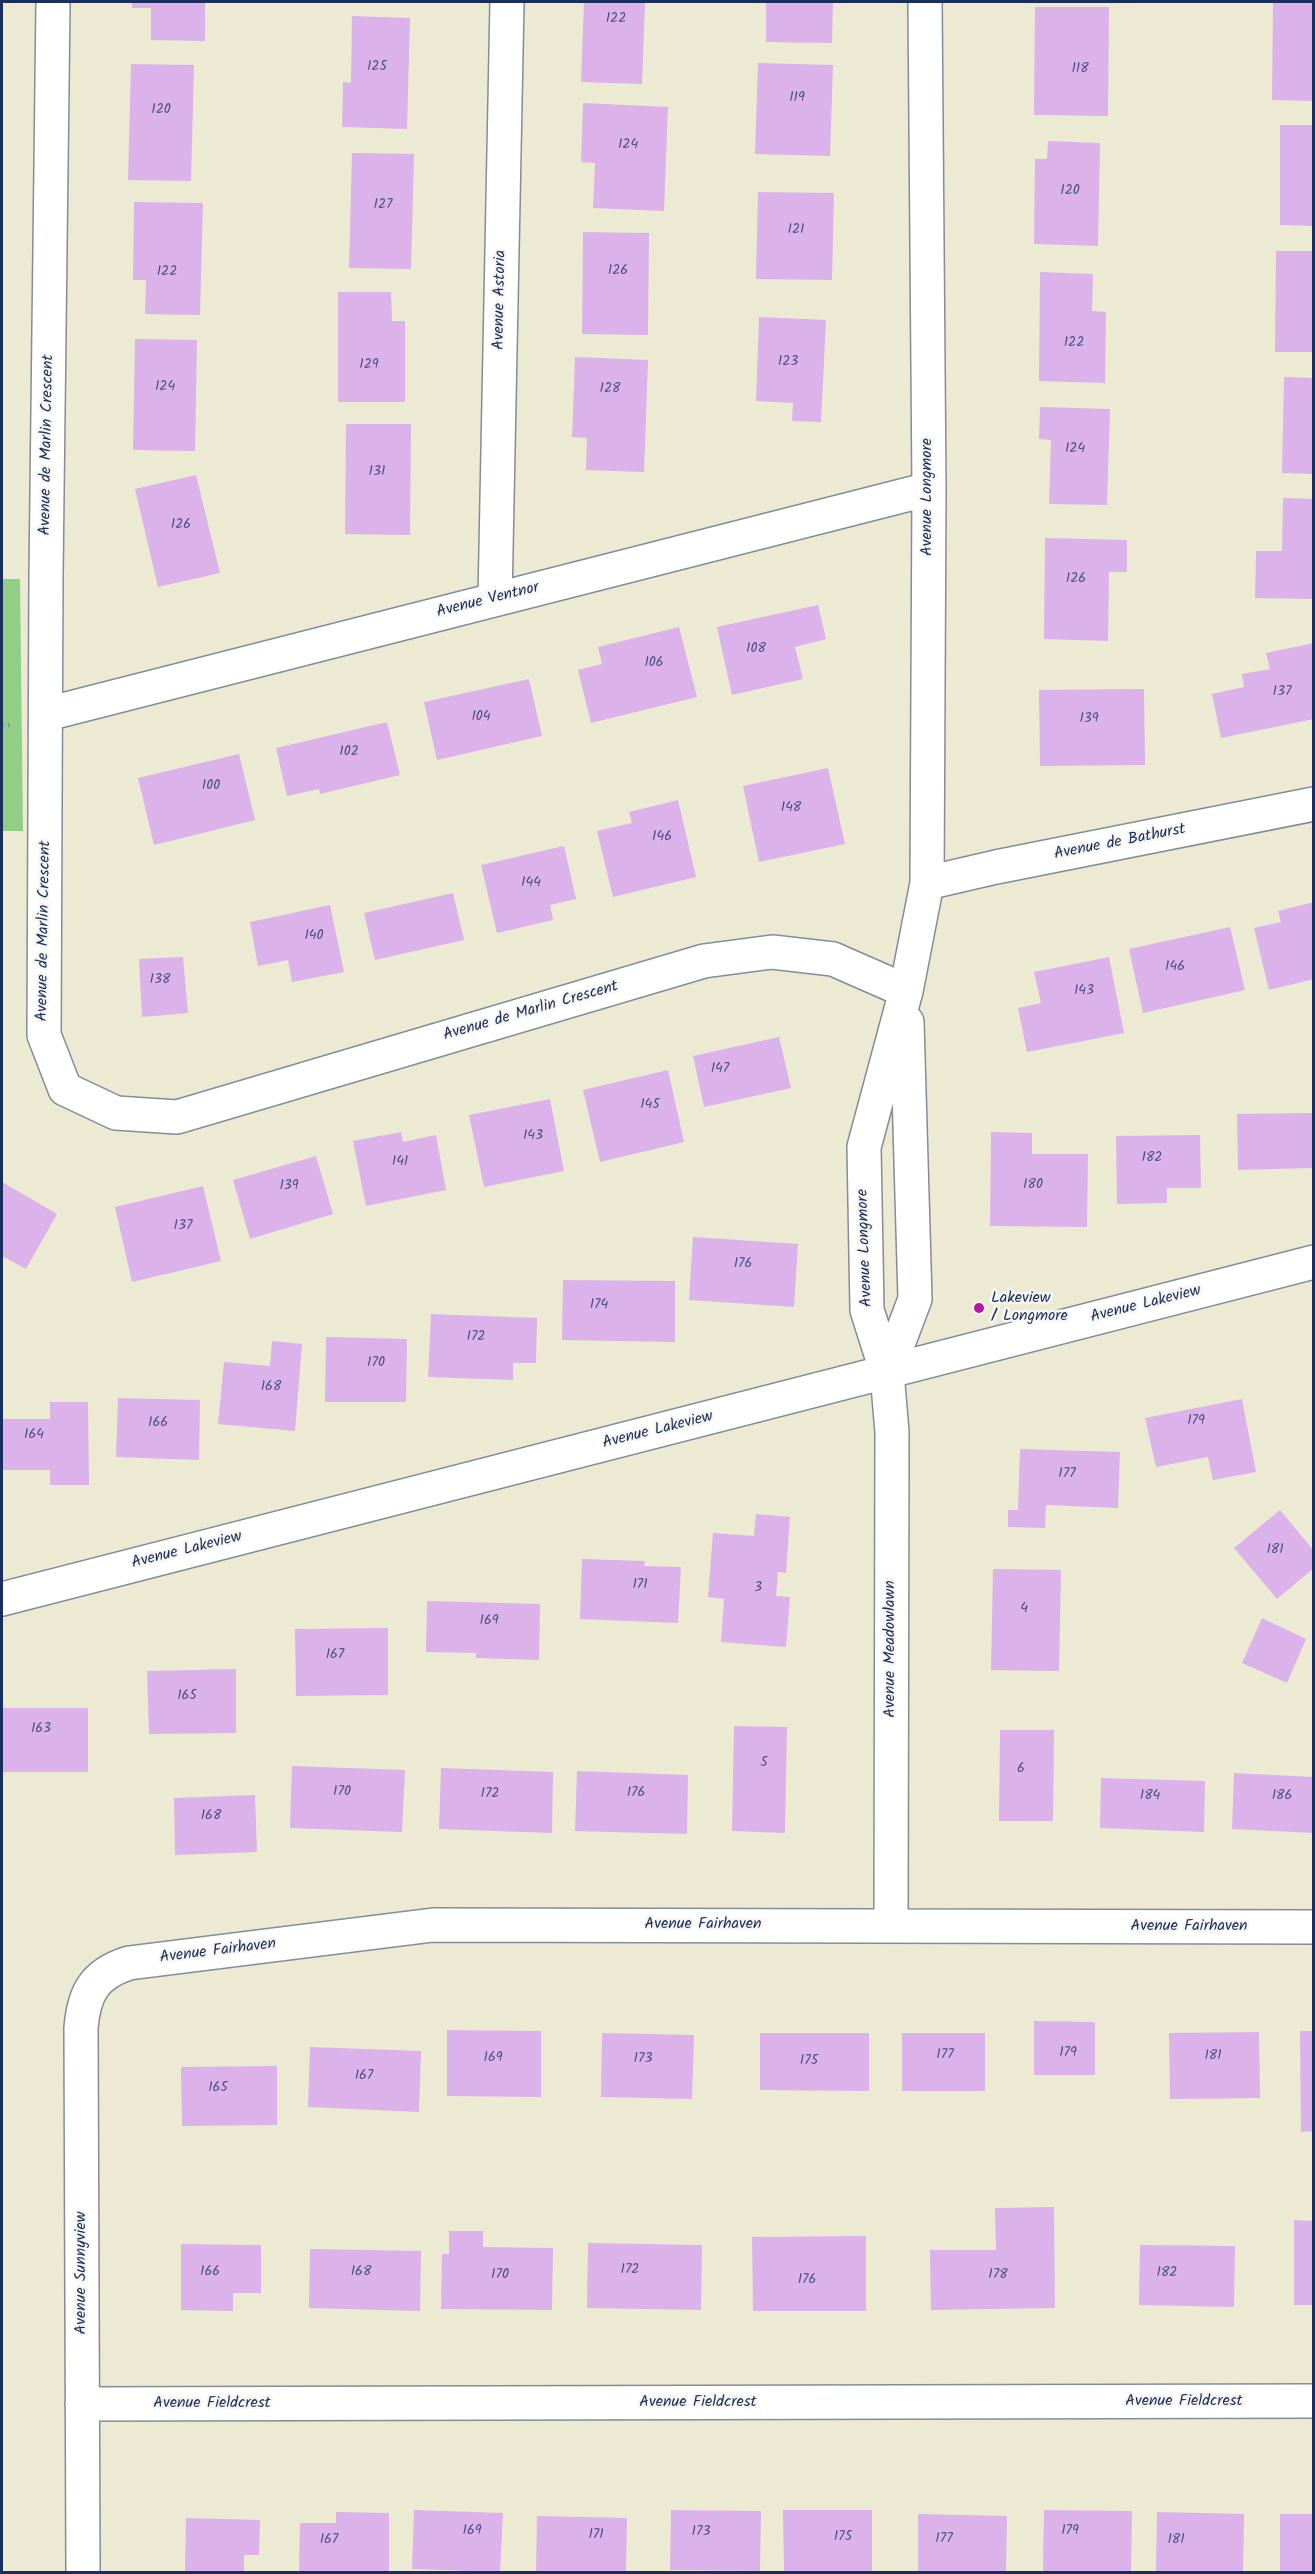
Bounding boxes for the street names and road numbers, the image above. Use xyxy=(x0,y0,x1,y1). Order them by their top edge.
street label: Avenue Astoria xyxy=(491,250,511,350)
street label: Avenue de Marlin Crescent xyxy=(37,354,59,536)
street label: Avenue Longmore xyxy=(918,438,938,556)
street label: Avenue Ventnor xyxy=(435,579,541,623)
street label: Avenue de Bathurst xyxy=(1053,821,1187,865)
street label: Avenue de Marlin Crescent xyxy=(34,840,56,1022)
street label: Avenue de Marlin Crescent xyxy=(441,978,621,1046)
street label: Avenue Longmore xyxy=(854,1189,878,1307)
street label: Avenue Lakeview xyxy=(1089,1282,1203,1328)
street label: Avenue Lakeview xyxy=(601,1408,715,1454)
street label: Avenue Lakeview xyxy=(130,1528,244,1574)
street label: Avenue Meadowlawn xyxy=(881,1580,901,1718)
street label: Avenue Fairhaven xyxy=(644,1915,762,1935)
street label: Avenue Fairhaven xyxy=(1130,1917,1248,1937)
street label: Avenue Fairhaven xyxy=(159,1935,277,1969)
street label: Avenue Sunnyview xyxy=(72,2212,92,2334)
street label: Avenue Fieldcrest xyxy=(1125,2392,1243,2412)
street label: Avenue Fieldcrest xyxy=(639,2393,757,2413)
street label: Avenue Fieldcrest xyxy=(153,2394,271,2414)

